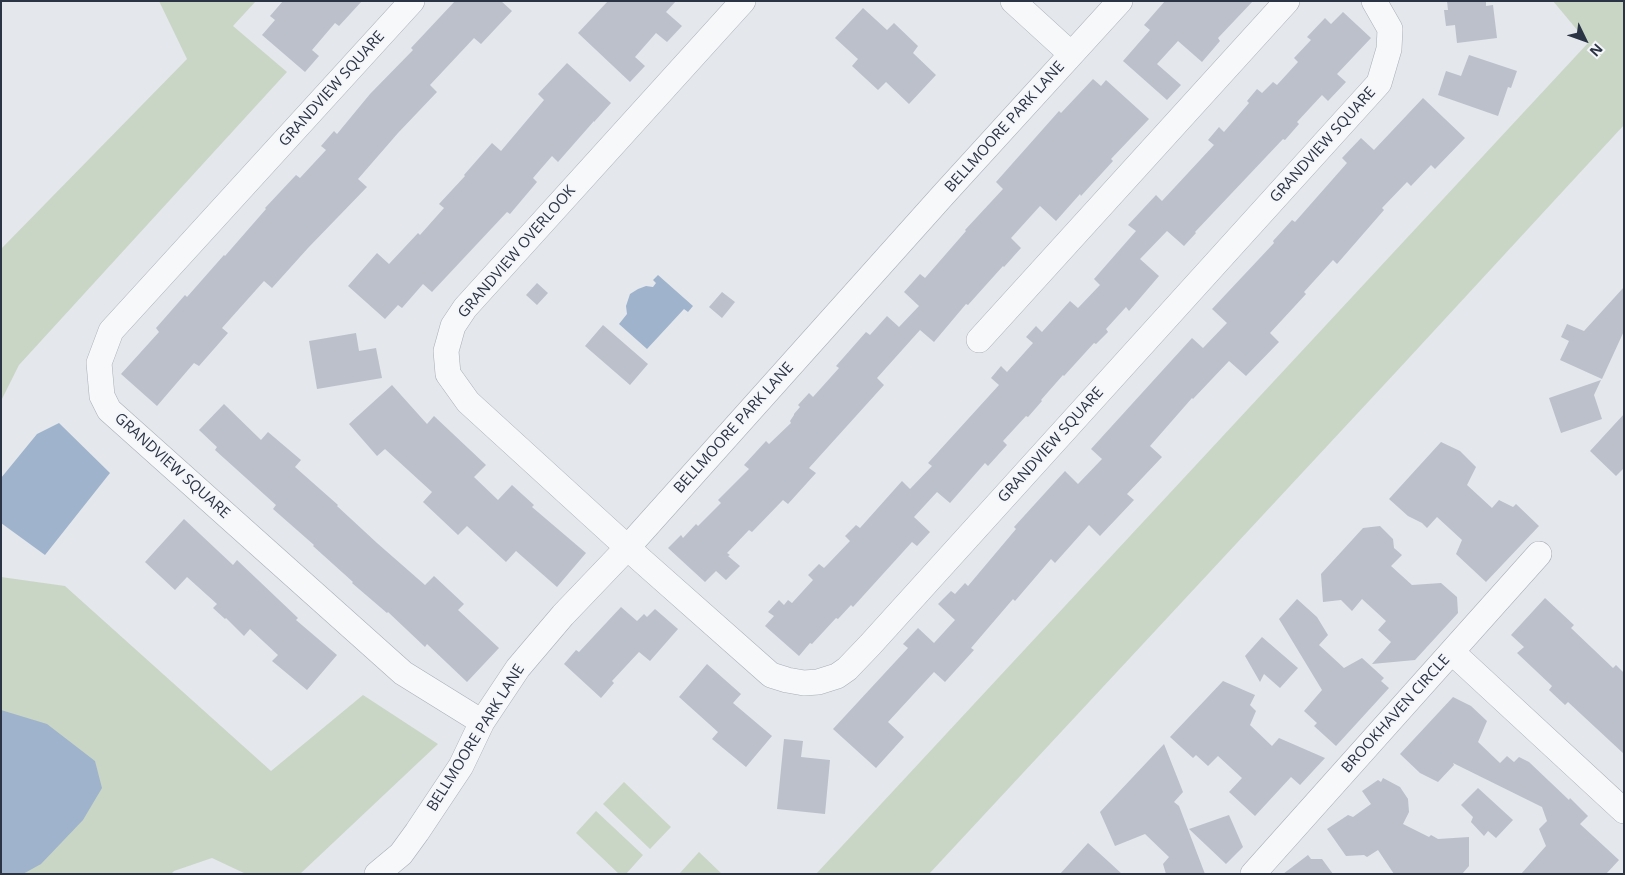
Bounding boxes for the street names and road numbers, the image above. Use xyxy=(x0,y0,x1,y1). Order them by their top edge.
street label: GRANDVIEW SQUARE xyxy=(275,28,389,150)
street label: BELLMOORE PARK LANE xyxy=(942,58,1068,196)
street label: GRANDVIEW SQUARE xyxy=(1266,84,1380,206)
street label: GRANDVIEW OVERLOOK xyxy=(455,182,579,322)
street label: BELLMOORE PARK LANE xyxy=(671,359,797,497)
street label: GRANDVIEW SQUARE xyxy=(994,384,1108,506)
street label: GRANDVIEW SQUARE xyxy=(111,409,233,523)
street label: BROOKHAVEN CIRCLE xyxy=(1338,651,1454,777)
street label: BELLMOORE PARK LANE xyxy=(423,661,529,815)

